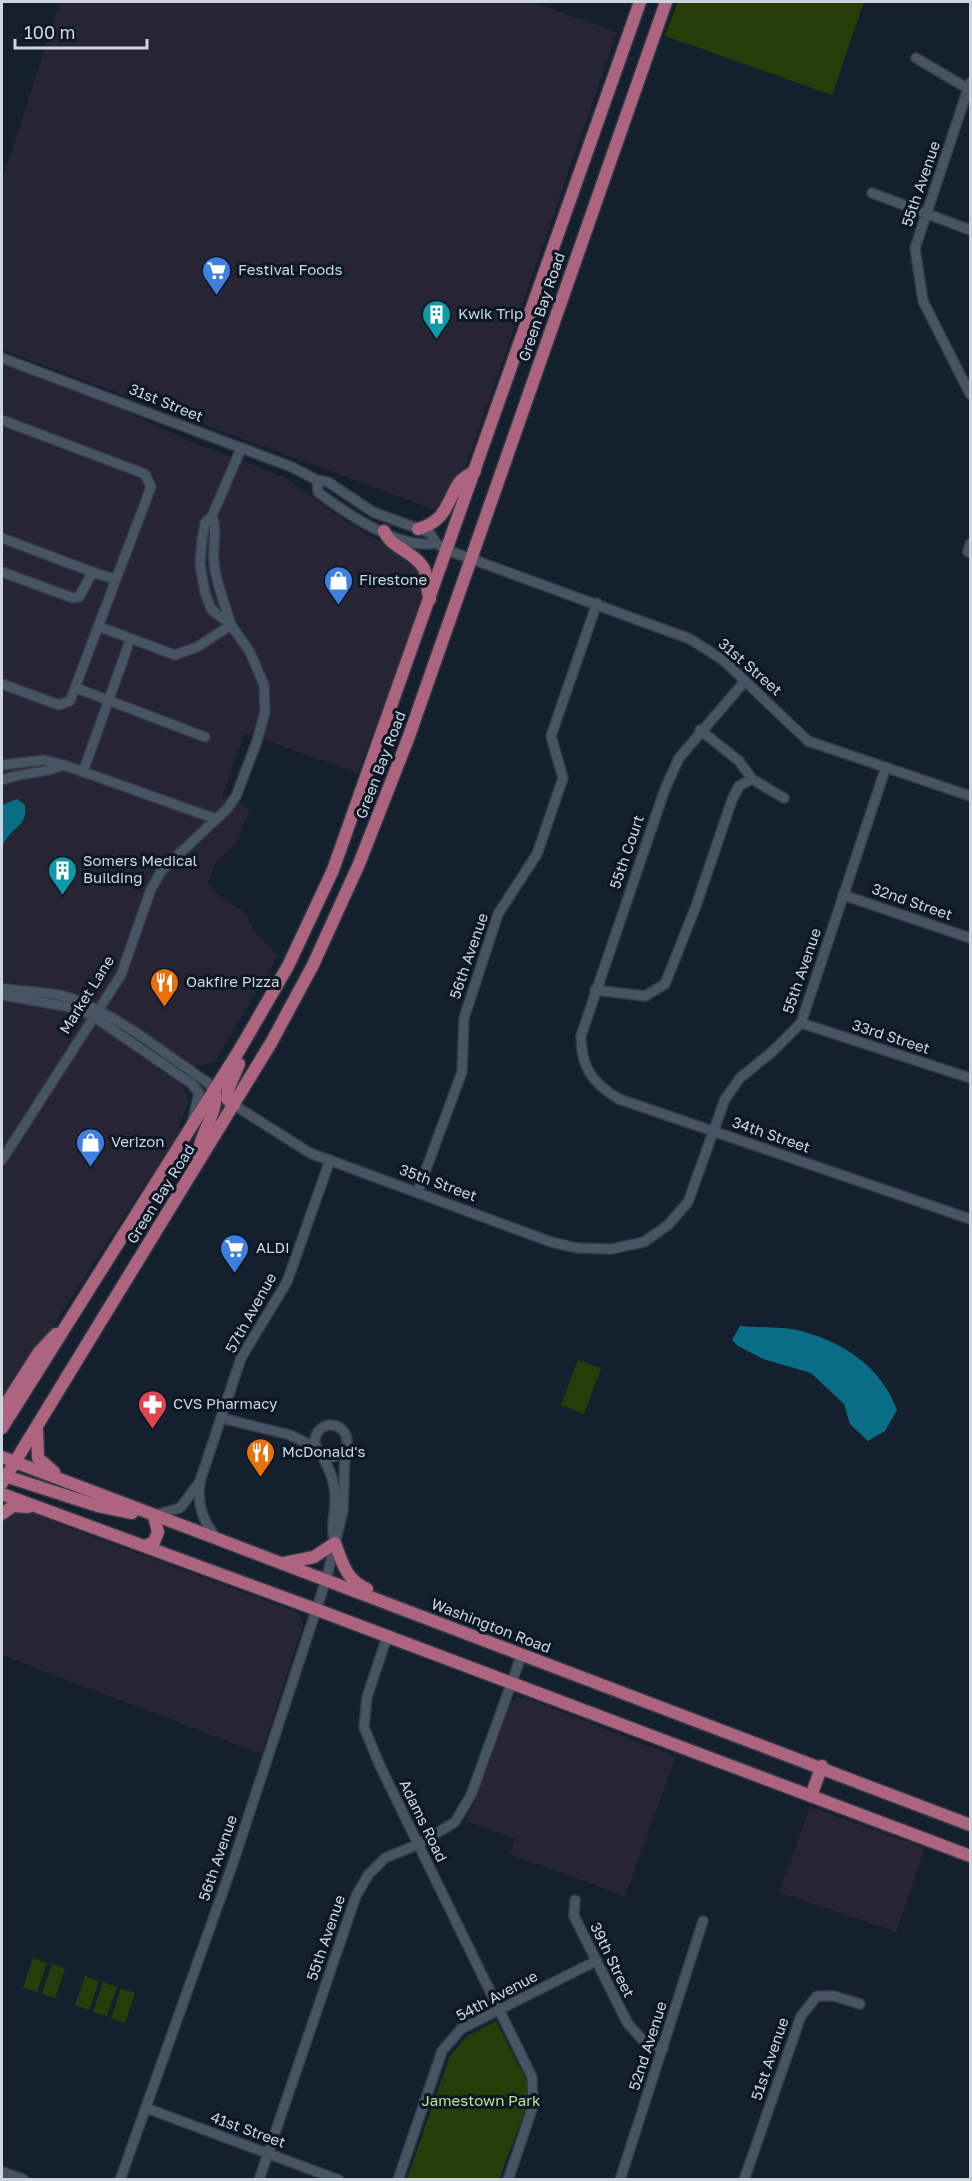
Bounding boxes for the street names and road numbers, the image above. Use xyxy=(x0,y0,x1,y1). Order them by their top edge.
street label: 55th Avenue xyxy=(897,138,943,229)
street label: Green Bay Road xyxy=(514,250,568,363)
street label: 31st Street xyxy=(127,379,206,425)
street label: 31st Street xyxy=(715,634,786,699)
street label: Green Bay Road xyxy=(351,708,409,821)
street label: 55th Court xyxy=(605,812,647,891)
street label: 32nd Street xyxy=(870,879,955,923)
street label: 56th Avenue xyxy=(445,910,491,1001)
street label: 55th Avenue xyxy=(778,925,824,1016)
street label: Market Lane xyxy=(55,952,118,1037)
street label: 33rd Street xyxy=(850,1015,932,1057)
street label: 34th Street xyxy=(730,1112,813,1156)
street label: Green Bay Road xyxy=(122,1140,198,1246)
street label: 35th Street xyxy=(397,1160,479,1204)
street label: 57th Avenue xyxy=(221,1269,280,1356)
street label: Washington Road xyxy=(429,1594,554,1656)
street label: Adams Road xyxy=(396,1776,452,1865)
street label: 56th Avenue xyxy=(194,1812,240,1903)
street label: 55th Avenue xyxy=(302,1892,348,1983)
street label: 39th Street xyxy=(587,1919,639,2000)
street label: 54th Avenue xyxy=(453,1966,541,2024)
street label: 52nd Avenue xyxy=(624,1999,670,2092)
street label: 51st Avenue xyxy=(746,2015,792,2103)
street label: 41st Street xyxy=(208,2107,288,2151)

